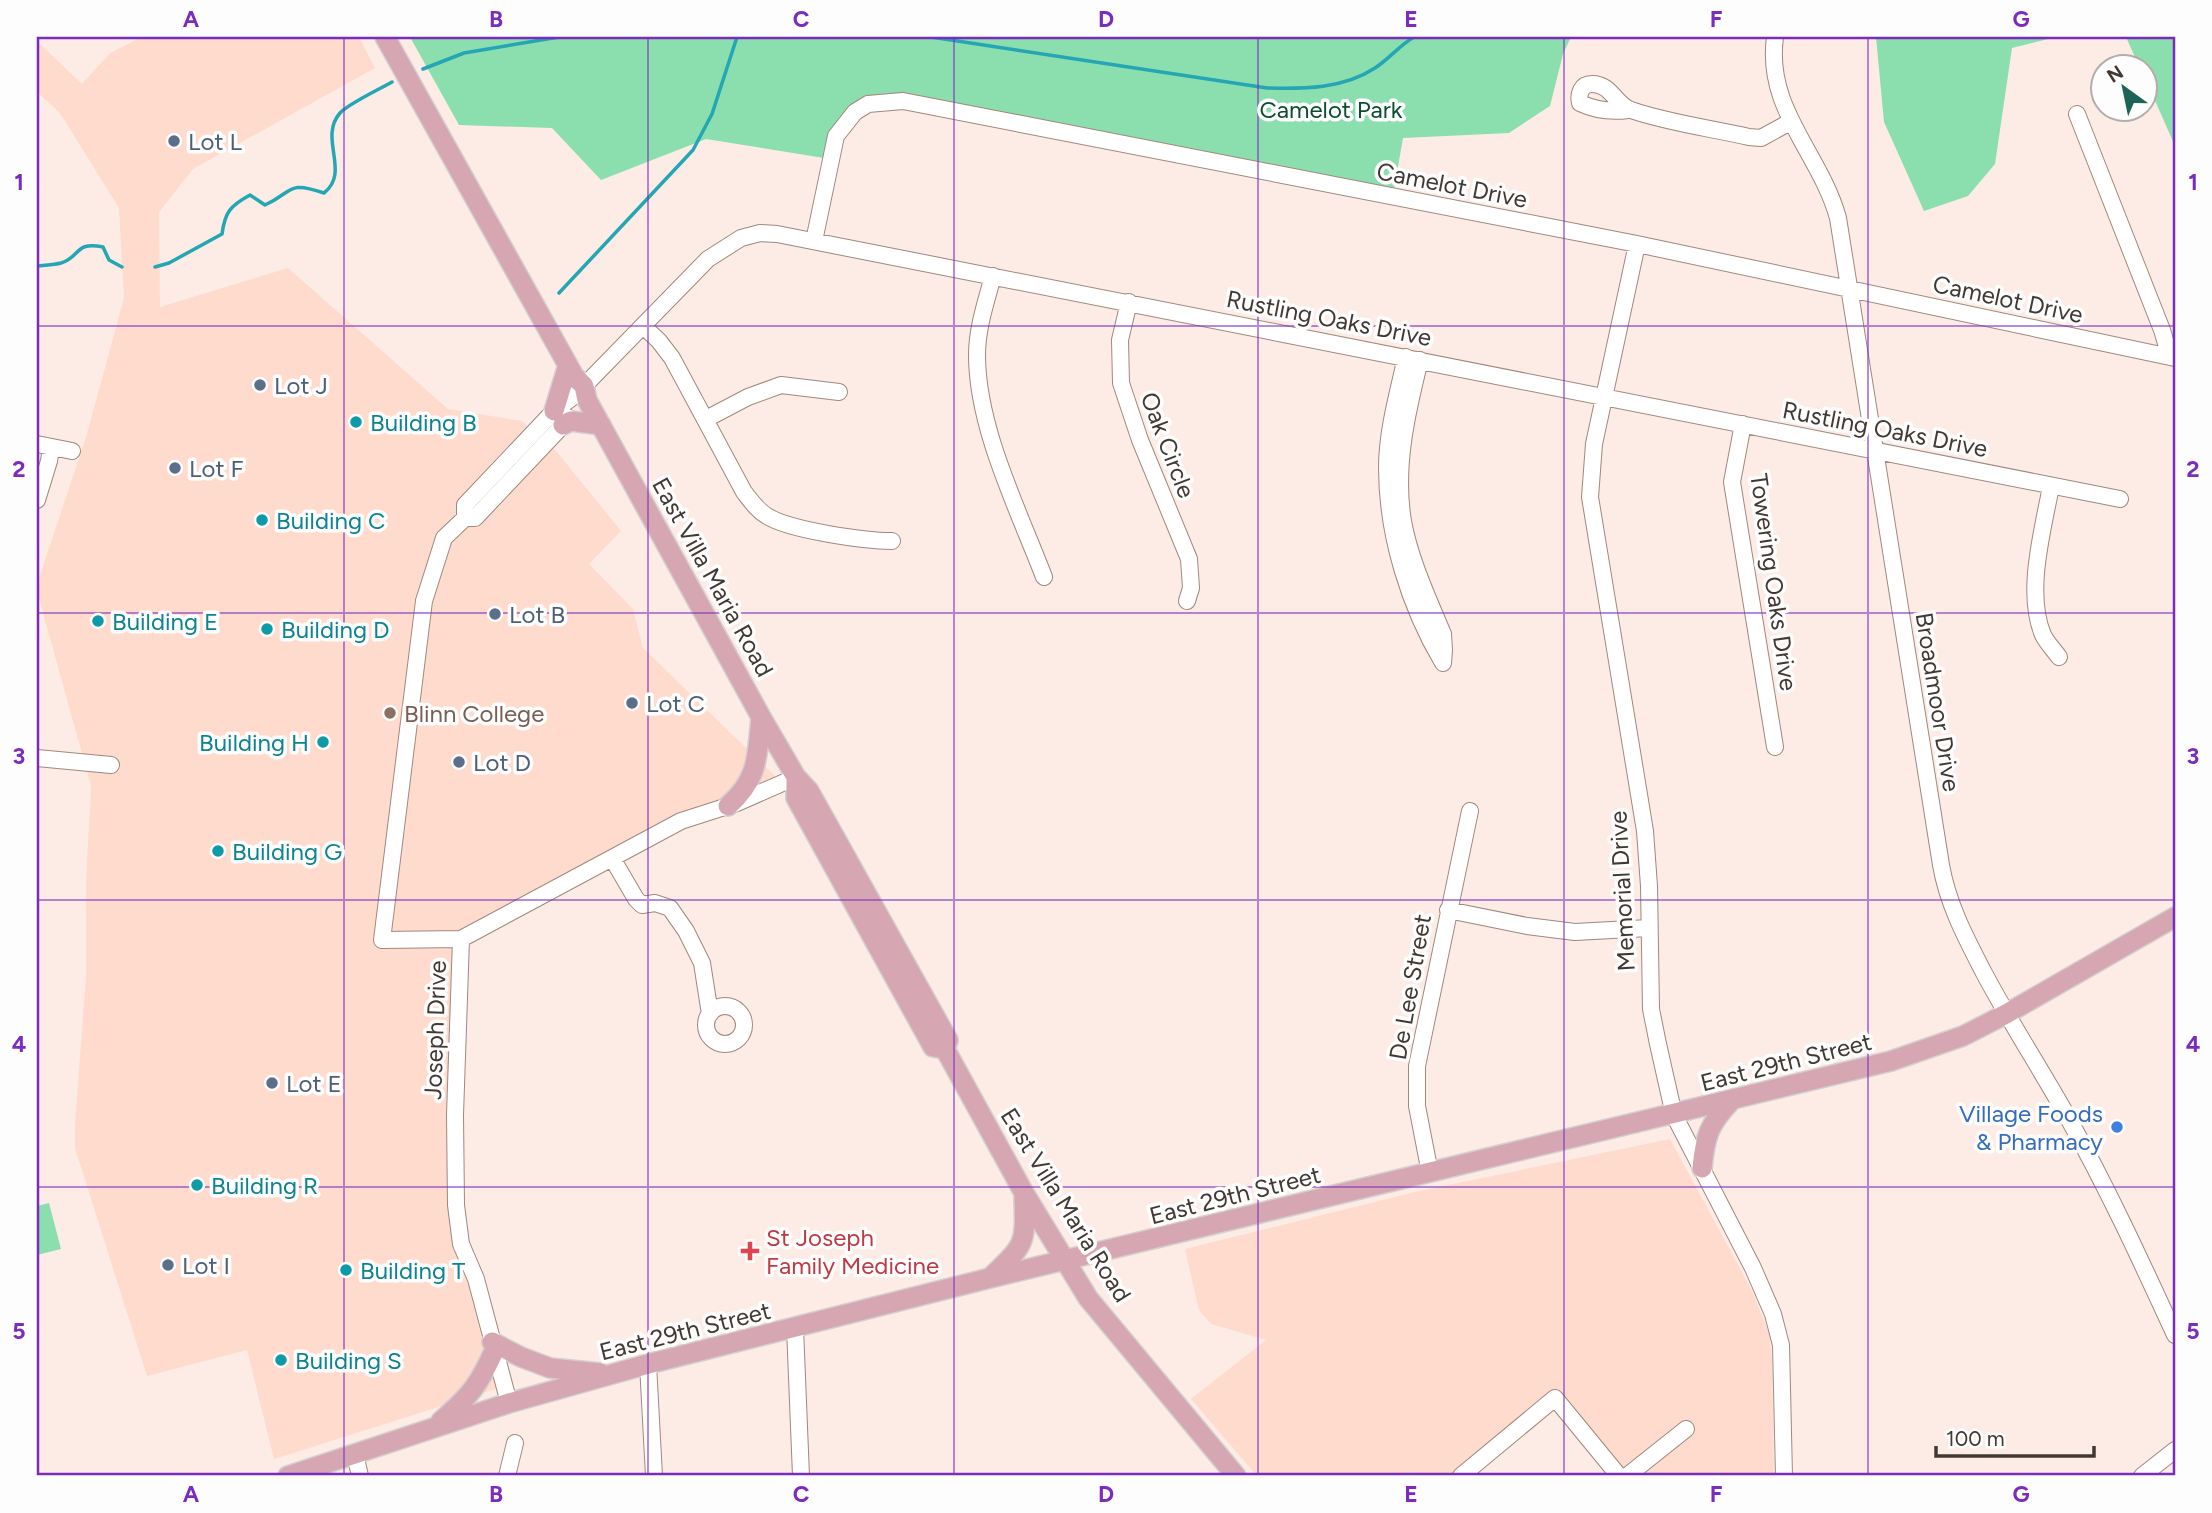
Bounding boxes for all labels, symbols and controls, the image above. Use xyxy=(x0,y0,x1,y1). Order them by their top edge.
text: A xyxy=(183,5,200,33)
text: B xyxy=(489,5,503,33)
text: C xyxy=(793,5,810,33)
text: D xyxy=(1098,5,1114,33)
text: E xyxy=(1404,5,1418,33)
text: F xyxy=(1710,5,1723,33)
text: G xyxy=(2012,5,2030,33)
north arrow xyxy=(2090,52,2160,122)
text: N xyxy=(2103,61,2127,88)
park label: Camelot Park xyxy=(1260,95,1403,124)
place label: Lot L xyxy=(188,127,242,156)
marker: Lot L xyxy=(166,133,182,149)
street label: Camelot Drive xyxy=(1374,156,1530,214)
text: 1 xyxy=(14,168,24,196)
text: 1 xyxy=(2188,168,2198,196)
street label: Camelot Drive xyxy=(1930,269,2086,329)
street label: Rustling Oaks Drive xyxy=(1224,284,1434,352)
place label: Lot J xyxy=(274,371,328,400)
marker: Lot J xyxy=(252,377,268,393)
street label: Oak Circle xyxy=(1135,388,1201,502)
street label: Rustling Oaks Drive xyxy=(1780,395,1990,463)
place label: Building B xyxy=(370,408,477,437)
marker: Building B xyxy=(348,414,364,430)
place label: Lot F xyxy=(189,454,243,483)
text: 2 xyxy=(12,455,26,483)
text: 2 xyxy=(2186,455,2200,483)
marker: Lot F xyxy=(167,460,183,476)
street label: Towering Oaks Drive xyxy=(1744,471,1804,693)
street label: East Villa Maria Road xyxy=(646,472,780,682)
place label: Building C xyxy=(276,506,385,535)
marker: Building C xyxy=(254,512,270,528)
place label: Lot B xyxy=(509,600,565,629)
marker: Lot B xyxy=(487,606,503,622)
place label: Building E xyxy=(112,607,218,636)
street label: Broadmoor Drive xyxy=(1910,610,1966,794)
marker: Building E xyxy=(90,613,106,629)
place label: Building D xyxy=(281,615,389,644)
marker: Building D xyxy=(259,621,275,637)
place label: Lot C xyxy=(646,689,705,718)
marker: Lot C xyxy=(624,695,640,711)
place label: Blinn College xyxy=(404,699,544,728)
marker: Blinn College xyxy=(382,705,398,721)
place label: Building H xyxy=(199,728,309,757)
marker: Building H xyxy=(315,734,331,750)
text: 3 xyxy=(13,742,25,770)
text: 3 xyxy=(2187,742,2199,770)
place label: Lot D xyxy=(473,748,531,777)
marker: Lot D xyxy=(451,754,467,770)
street label: Memorial Drive xyxy=(1603,810,1641,972)
place label: Building G xyxy=(232,837,342,866)
marker: Building G xyxy=(210,843,226,859)
street label: De Lee Street xyxy=(1383,912,1437,1062)
street label: Joseph Drive xyxy=(418,960,452,1100)
street label: East 29th Street xyxy=(1697,1027,1875,1097)
text: 4 xyxy=(12,1030,26,1058)
text: 4 xyxy=(2186,1030,2200,1058)
place label: Lot E xyxy=(286,1069,342,1098)
marker: Lot E xyxy=(264,1075,280,1091)
place label: Village Foods & Pharmacy xyxy=(1959,1099,2103,1156)
street label: East Villa Maria Road xyxy=(995,1103,1137,1307)
marker: Village Foods & Pharmacy xyxy=(2109,1119,2125,1135)
street label: East 29th Street xyxy=(1146,1160,1324,1230)
place label: Building R xyxy=(211,1171,318,1200)
marker: Building R xyxy=(189,1177,205,1193)
place label: St Joseph Family Medicine xyxy=(766,1223,939,1280)
marker: St Joseph Family Medicine xyxy=(740,1241,760,1261)
place label: Lot I xyxy=(182,1251,230,1280)
place label: Building T xyxy=(360,1256,465,1285)
marker: Lot I xyxy=(160,1257,176,1273)
marker: Building T xyxy=(338,1262,354,1278)
street label: East 29th Street xyxy=(596,1296,774,1366)
text: 5 xyxy=(12,1317,26,1345)
text: 5 xyxy=(2186,1317,2200,1345)
place label: Building S xyxy=(295,1346,402,1375)
marker: Building S xyxy=(273,1352,289,1368)
scale bar xyxy=(1936,1415,2093,1459)
text: 100 m xyxy=(1946,1426,2005,1451)
text: A xyxy=(183,1480,200,1508)
text: B xyxy=(489,1480,503,1508)
text: C xyxy=(793,1480,810,1508)
text: D xyxy=(1098,1480,1114,1508)
text: E xyxy=(1404,1480,1418,1508)
text: F xyxy=(1710,1480,1723,1508)
text: G xyxy=(2012,1480,2030,1508)

